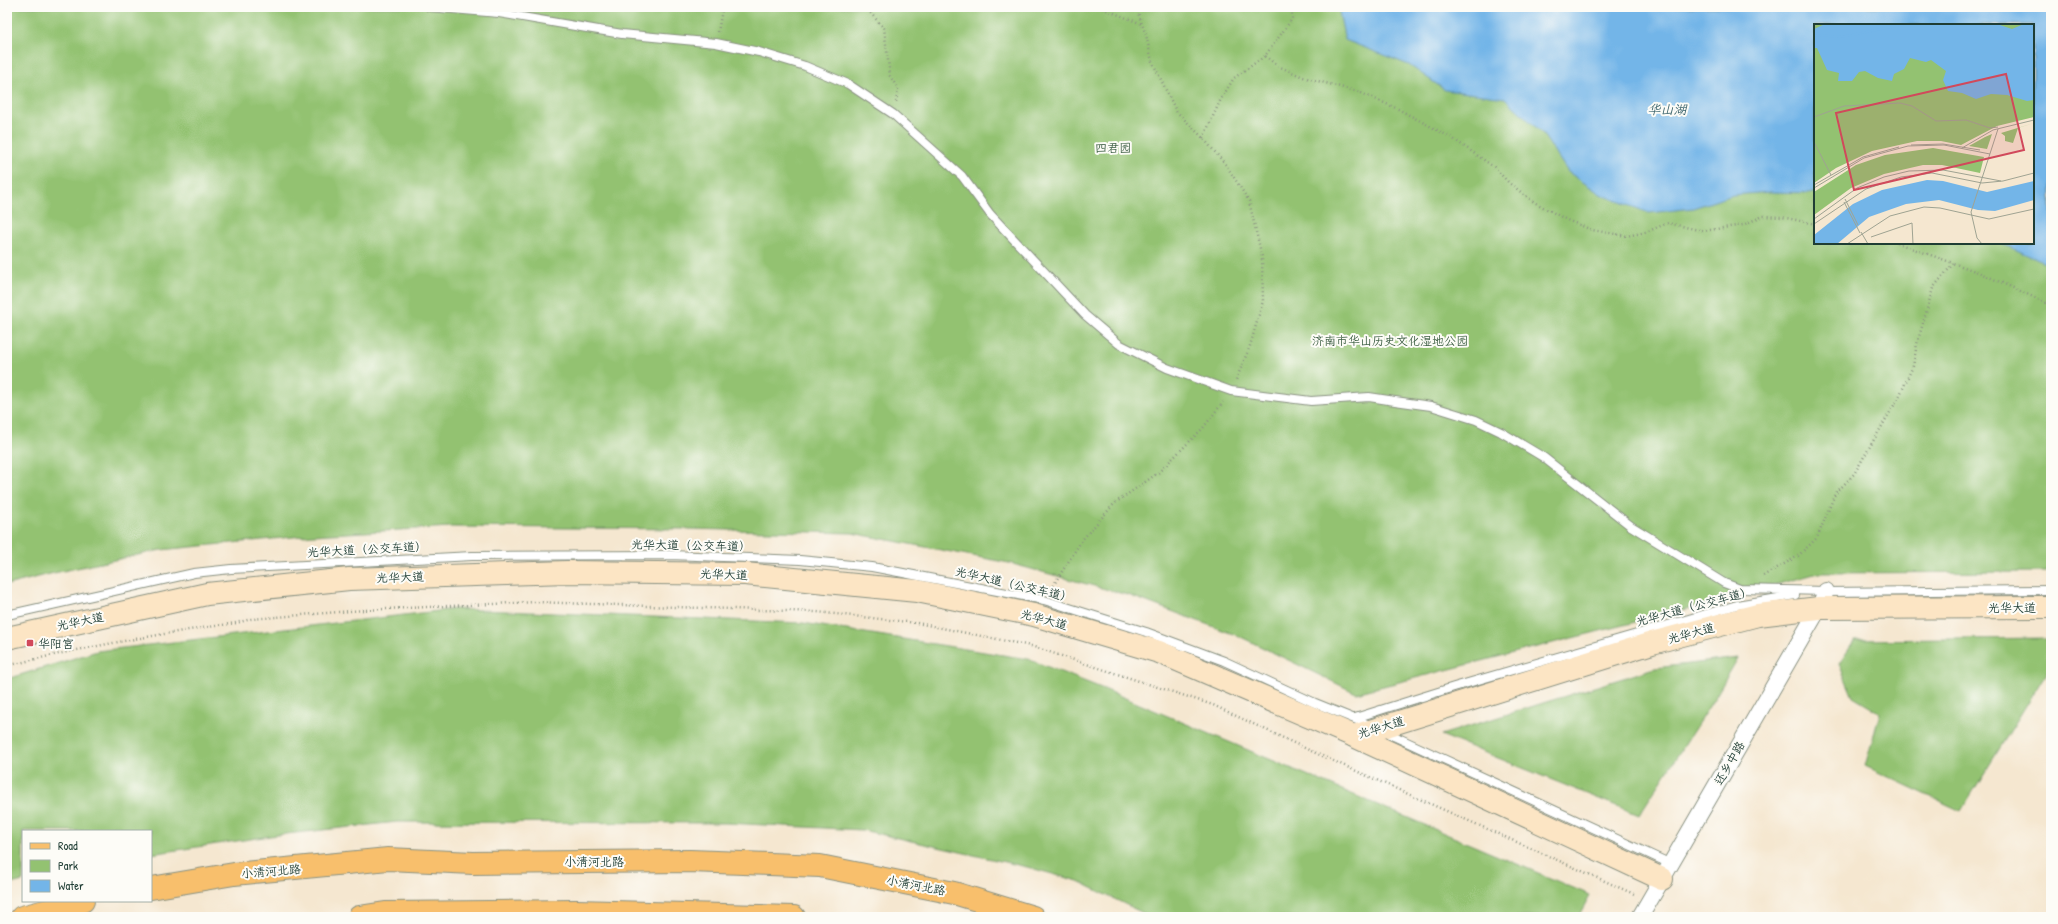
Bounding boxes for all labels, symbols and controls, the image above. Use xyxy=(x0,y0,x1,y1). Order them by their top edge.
inset map xyxy=(1814,24,2034,244)
water label: 华山湖 xyxy=(1647,100,1688,118)
park label: 四君园 xyxy=(1095,139,1131,156)
park label: 济南市华山历史文化湿地公园 xyxy=(1312,332,1468,349)
street label: 光华大道（公交车道） xyxy=(631,535,751,555)
street label: 光华大道（公交车道） xyxy=(307,537,427,561)
street label: 光华大道（公交车道） xyxy=(954,562,1074,606)
street label: 光华大道 xyxy=(700,565,748,583)
street label: 光华大道 xyxy=(376,568,424,586)
street label: 光华大道（公交车道） xyxy=(1634,582,1754,630)
street label: 光华大道 xyxy=(1988,599,2036,616)
street label: 光华大道 xyxy=(1019,605,1069,633)
street label: 光华大道 xyxy=(55,608,105,634)
street label: 光华大道 xyxy=(1666,619,1716,647)
place label: 华阳宫 xyxy=(38,635,74,652)
marker: 华阳宫 xyxy=(25,638,35,648)
street label: 光华大道 xyxy=(1356,712,1406,742)
street label: 还乡中路 xyxy=(1710,738,1748,788)
legend xyxy=(22,830,152,902)
text: Road xyxy=(58,837,78,854)
street label: 小清河北路 xyxy=(564,853,624,870)
text: Park xyxy=(58,857,78,874)
street label: 小清河北路 xyxy=(240,860,302,882)
street label: 小清河北路 xyxy=(885,871,947,899)
text: Water xyxy=(58,877,84,894)

